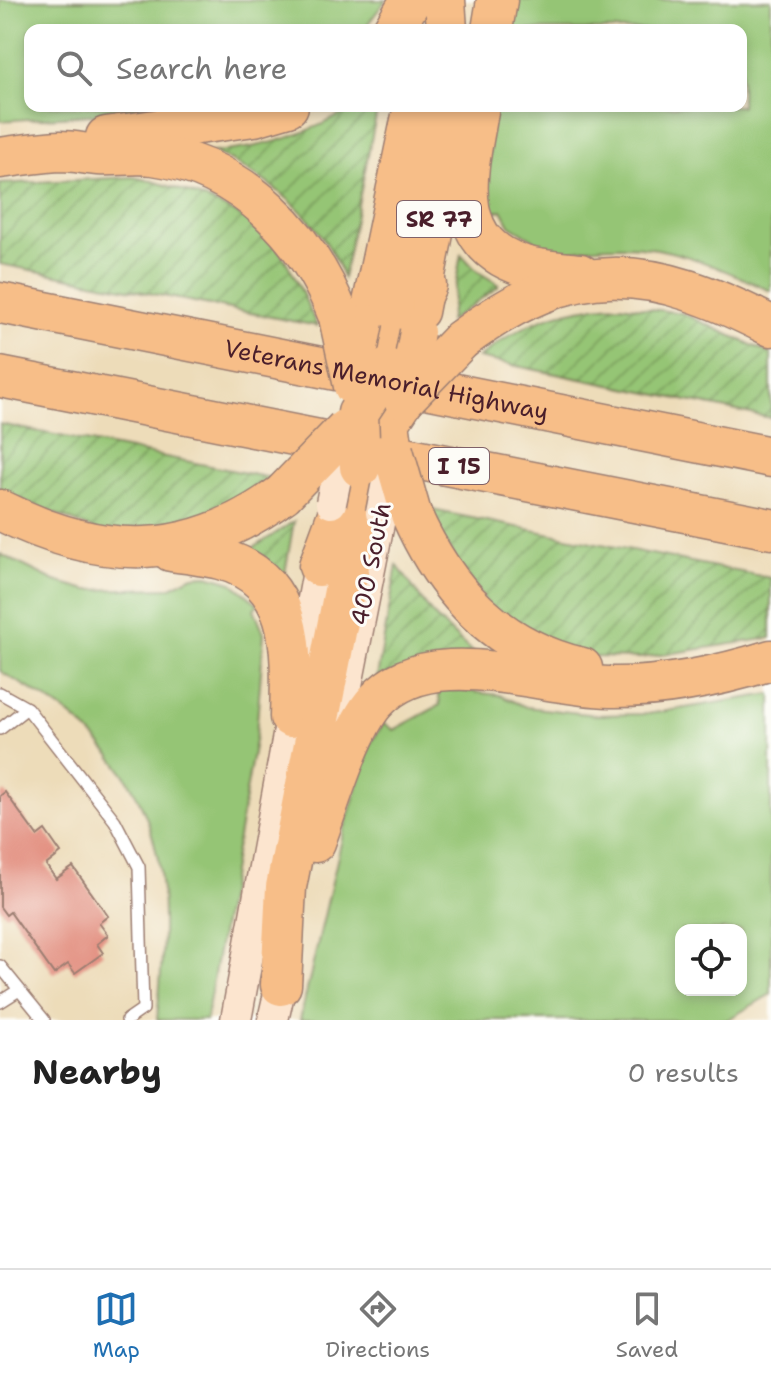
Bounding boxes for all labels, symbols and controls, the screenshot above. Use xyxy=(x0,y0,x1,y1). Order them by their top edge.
search box xyxy=(24,24,747,112)
icon: search xyxy=(52,46,96,90)
text: Search here xyxy=(116,48,287,89)
road number: SR 77 xyxy=(397,201,481,237)
street label: Veterans Memorial Highway xyxy=(221,332,551,428)
road number: I 15 xyxy=(429,448,489,484)
street label: 400 South xyxy=(343,500,399,628)
map controls xyxy=(675,924,747,996)
button: locate xyxy=(675,924,747,996)
text: Nearby xyxy=(32,1049,162,1095)
text: 0 results xyxy=(627,1055,739,1090)
tab: Map xyxy=(93,1287,140,1364)
tab: Directions xyxy=(325,1287,430,1364)
tab: Saved xyxy=(616,1287,678,1364)

